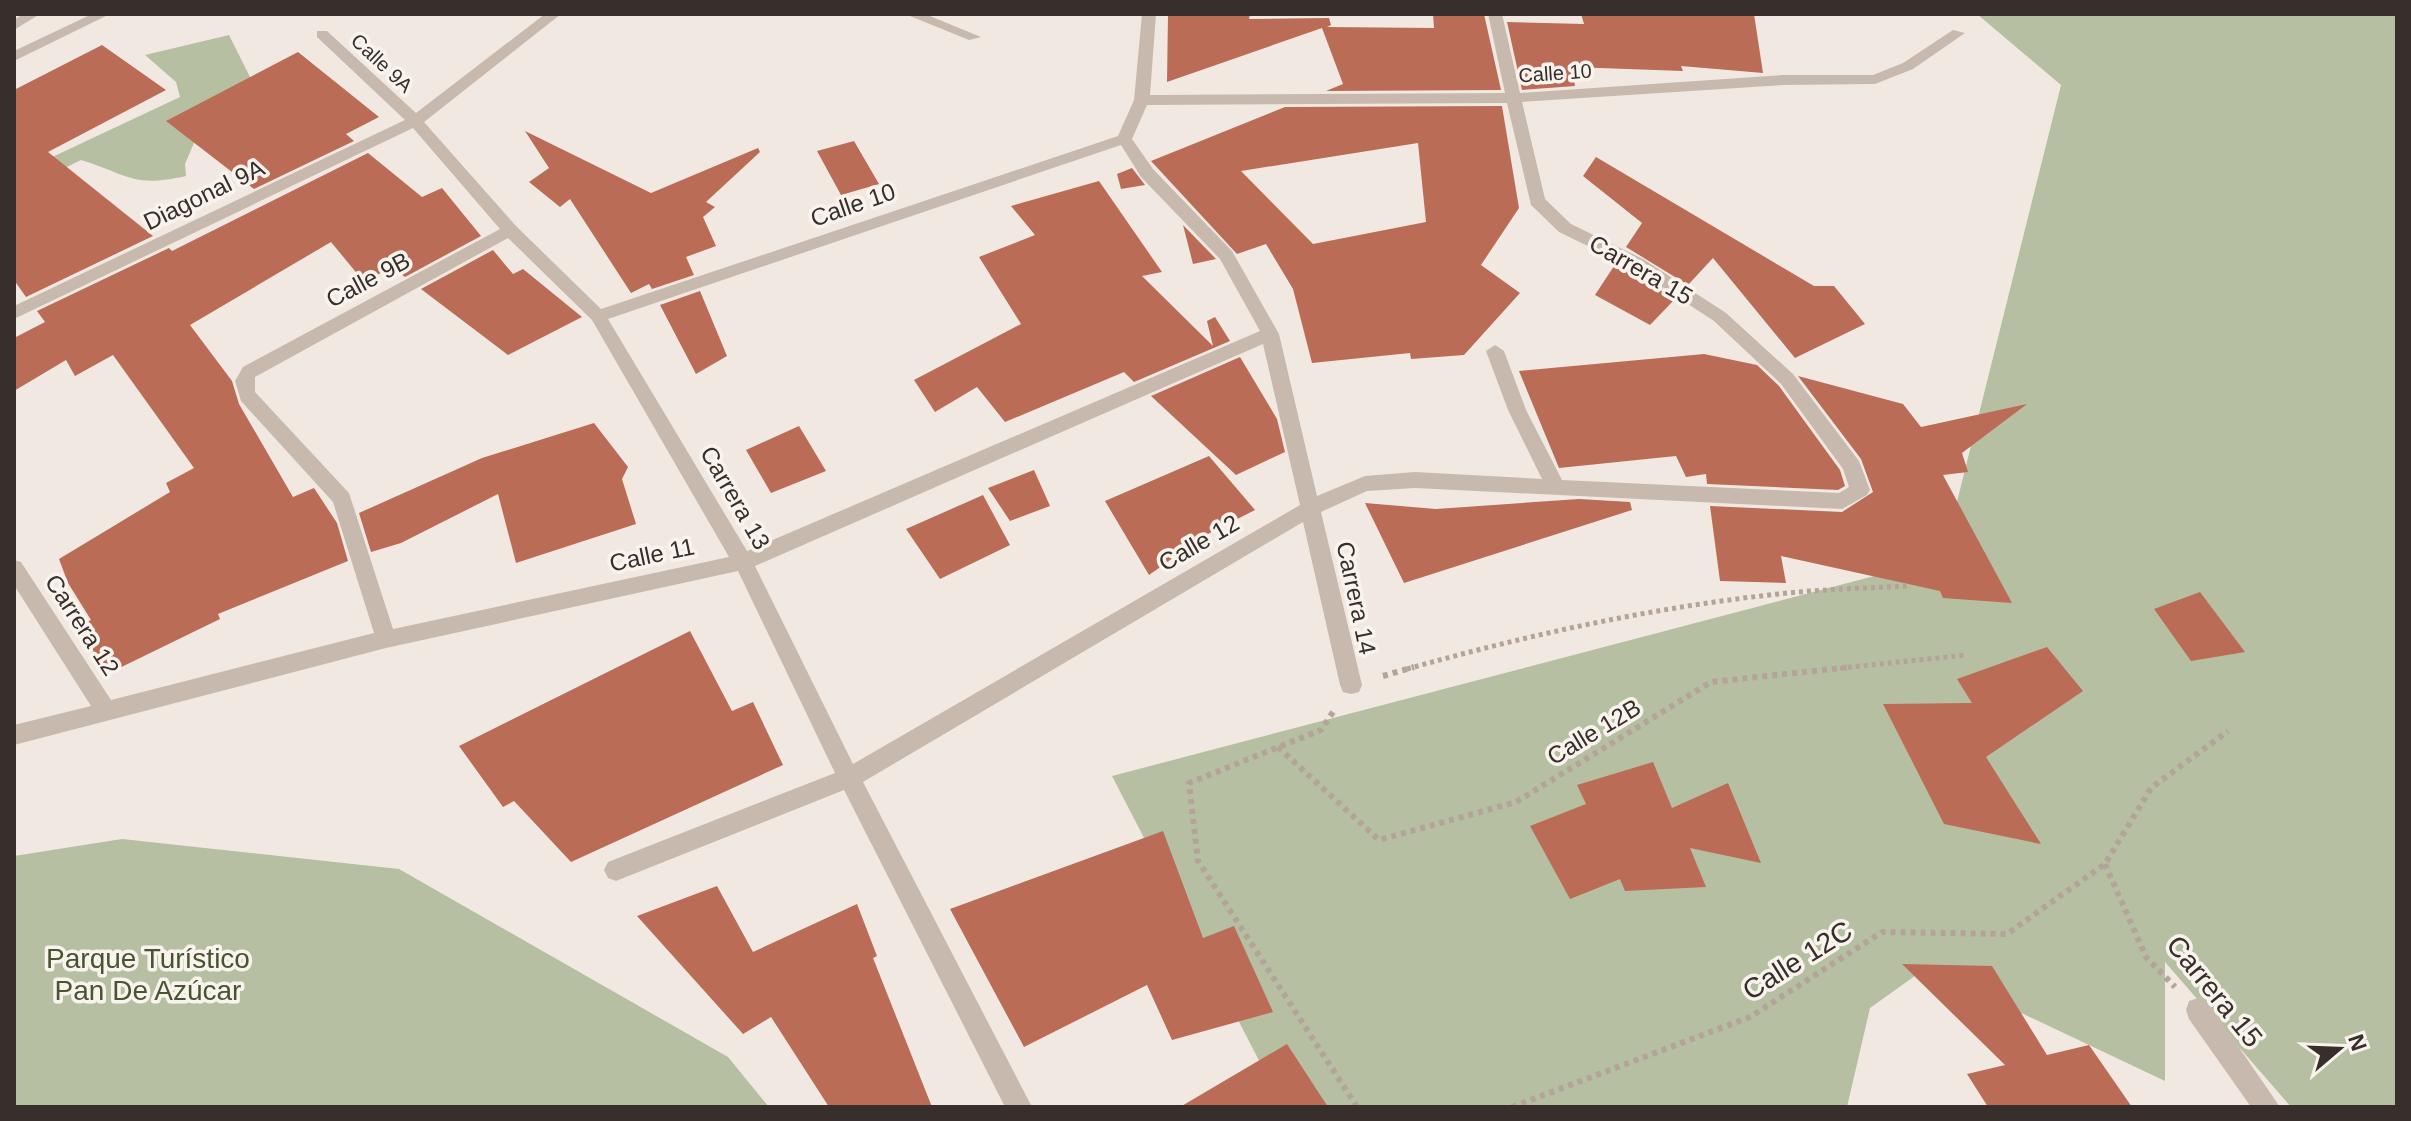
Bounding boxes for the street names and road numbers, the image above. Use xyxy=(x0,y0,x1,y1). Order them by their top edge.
street label: Calle 9A xyxy=(347,29,418,97)
street label: Calle 10 xyxy=(1518,59,1592,87)
street label: Diagonal 9A xyxy=(139,154,268,235)
street label: Calle 10 xyxy=(807,177,899,232)
street label: Carrera 15 xyxy=(1585,229,1698,310)
street label: Calle 9B xyxy=(321,246,414,313)
street label: Carrera 13 xyxy=(695,441,776,554)
street label: Calle 12 xyxy=(1154,509,1244,576)
street label: Calle 11 xyxy=(607,532,697,577)
street label: Carrera 14 xyxy=(1331,539,1382,657)
street label: Carrera 12 xyxy=(40,569,125,680)
street label: Calle 12B xyxy=(1542,693,1645,770)
street label: Calle 12C xyxy=(1737,915,1858,1006)
street label: Carrera 15 xyxy=(2160,930,2269,1053)

